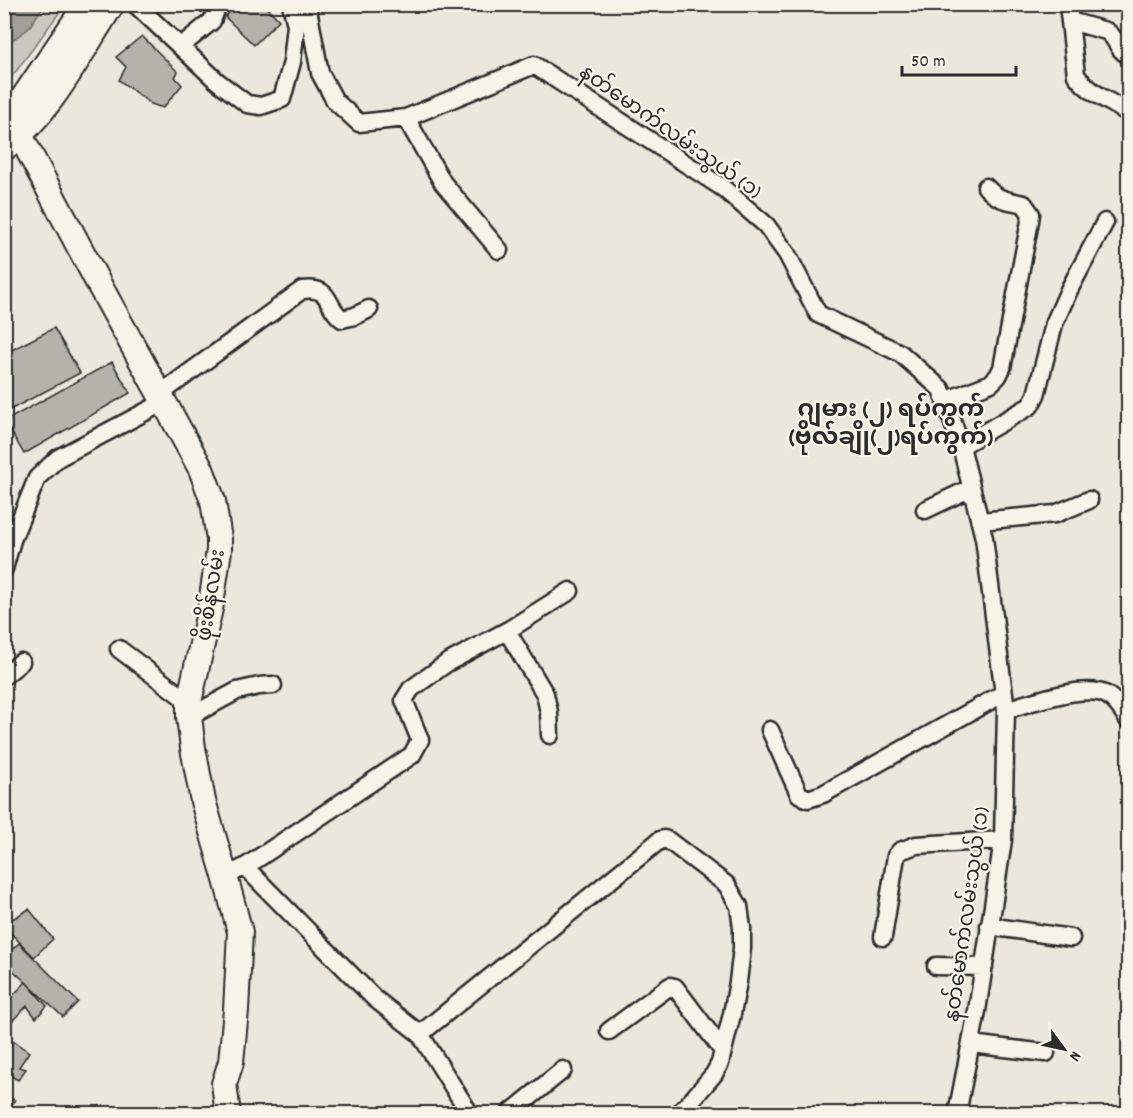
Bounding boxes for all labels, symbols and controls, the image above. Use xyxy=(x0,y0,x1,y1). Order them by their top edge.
scale bar xyxy=(902,39,1016,77)
text: 50 m xyxy=(911,50,946,75)
street label: နတ်မောက်လမ်းသွယ် (၁) xyxy=(572,56,769,208)
district label: ဂျမား (၂) ရပ်ကွက် (ဗိုလ်ချို(၂)ရပ်ကွက်) xyxy=(789,392,993,456)
street label: ဖိုးစိန်လမ်း xyxy=(187,547,235,644)
street label: နတ်မောက်လမ်းသွယ် (၁) xyxy=(935,804,999,1024)
north arrow xyxy=(1034,1019,1094,1079)
text: N xyxy=(1063,1046,1086,1065)

